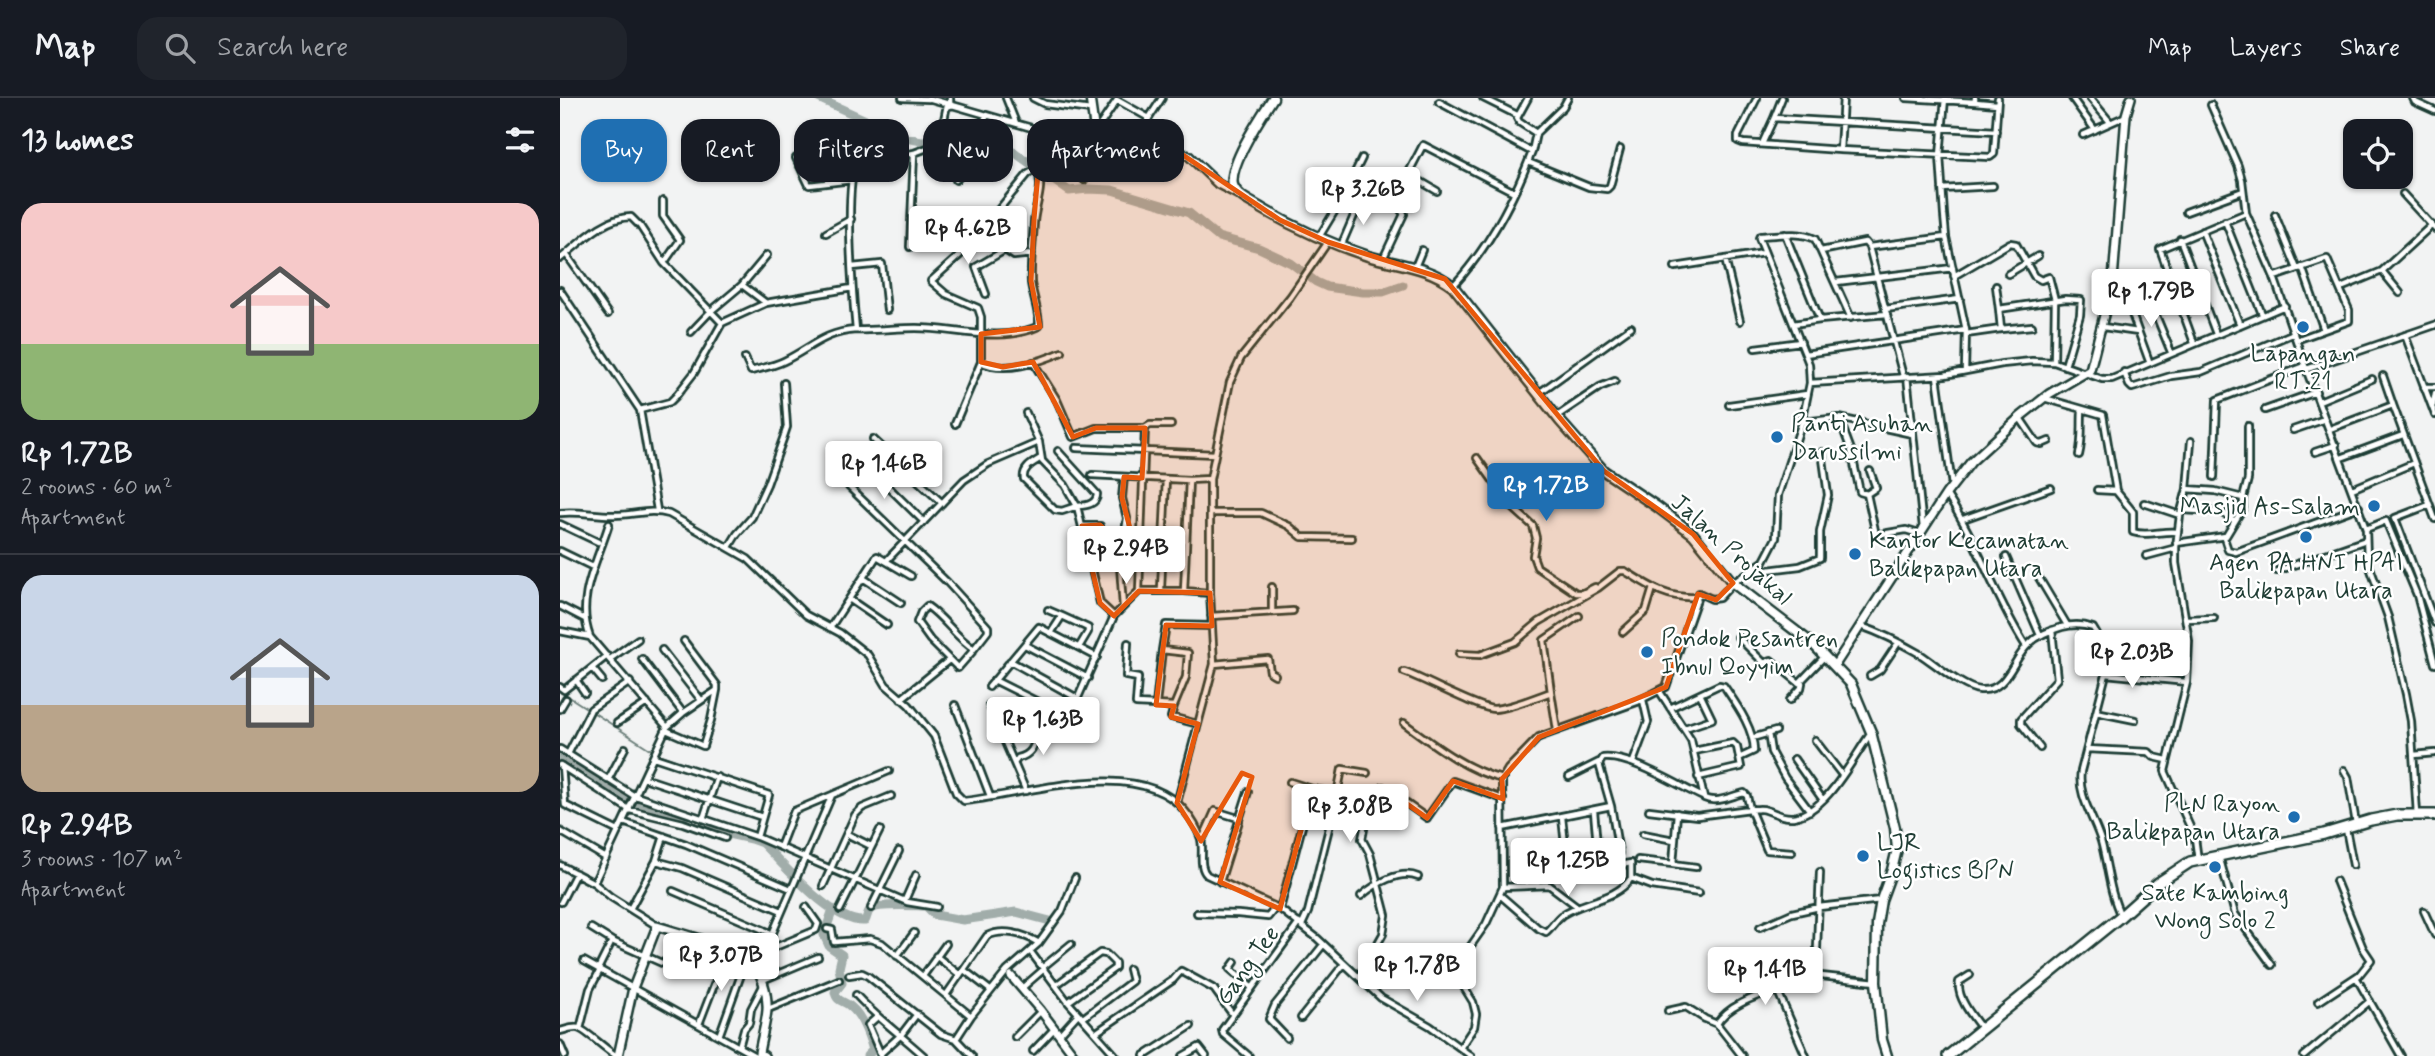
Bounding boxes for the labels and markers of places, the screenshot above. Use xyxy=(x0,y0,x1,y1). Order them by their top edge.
pin: Rp 3.26B xyxy=(1291,167,1435,227)
pin: Rp 4.62B xyxy=(896,206,1040,266)
pin: Rp 1.79B xyxy=(2079,270,2223,329)
marker: Lapangan RT.21 xyxy=(2295,319,2311,335)
place label: Lapangan RT.21 xyxy=(2250,339,2356,398)
place label: Panti Asuhan Darussilmi xyxy=(1791,409,1933,468)
marker: Panti Asuhan Darussilmi xyxy=(1769,429,1785,445)
pin: Rp 1.46B xyxy=(812,442,956,501)
pin: Rp 1.72B xyxy=(1474,464,1618,523)
place label: Masjid As-Salam xyxy=(2180,492,2360,523)
marker: Masjid As-Salam xyxy=(2366,498,2382,514)
pin: Rp 2.94B xyxy=(1054,526,1198,586)
place label: Kantor Kecamatan Balikpapan Utara xyxy=(1869,526,2069,585)
marker: Agen PA HNI HPAI Balikpapan Utara xyxy=(2298,529,2314,545)
marker: Kantor Kecamatan Balikpapan Utara xyxy=(1847,546,1863,562)
place label: Agen PA HNI HPAI Balikpapan Utara xyxy=(2209,548,2403,607)
place label: Pondok Pesantren Ibnul Qoyyim xyxy=(1661,624,1838,683)
pin: Rp 2.03B xyxy=(2060,630,2204,690)
marker: Pondok Pesantren Ibnul Qoyyim xyxy=(1639,644,1655,660)
pin: Rp 1.63B xyxy=(971,698,1115,757)
pin: Rp 3.08B xyxy=(1278,784,1422,844)
place label: PLN Rayon Balikpapan Utara xyxy=(2107,789,2280,848)
marker: PLN Rayon Balikpapan Utara xyxy=(2286,809,2302,825)
place label: LJR Logistics BPN xyxy=(1877,828,2015,890)
pin: Rp 1.25B xyxy=(1496,838,1640,898)
marker: LJR Logistics BPN xyxy=(1855,848,1871,864)
marker: Sate Kambing Wong Solo 2 xyxy=(2207,859,2223,875)
place label: Sate Kambing Wong Solo 2 xyxy=(2141,878,2289,939)
pin: Rp 3.07B xyxy=(649,934,793,993)
pin: Rp 1.78B xyxy=(1345,944,1489,1003)
pin: Rp 1.41B xyxy=(1693,948,1837,1007)

